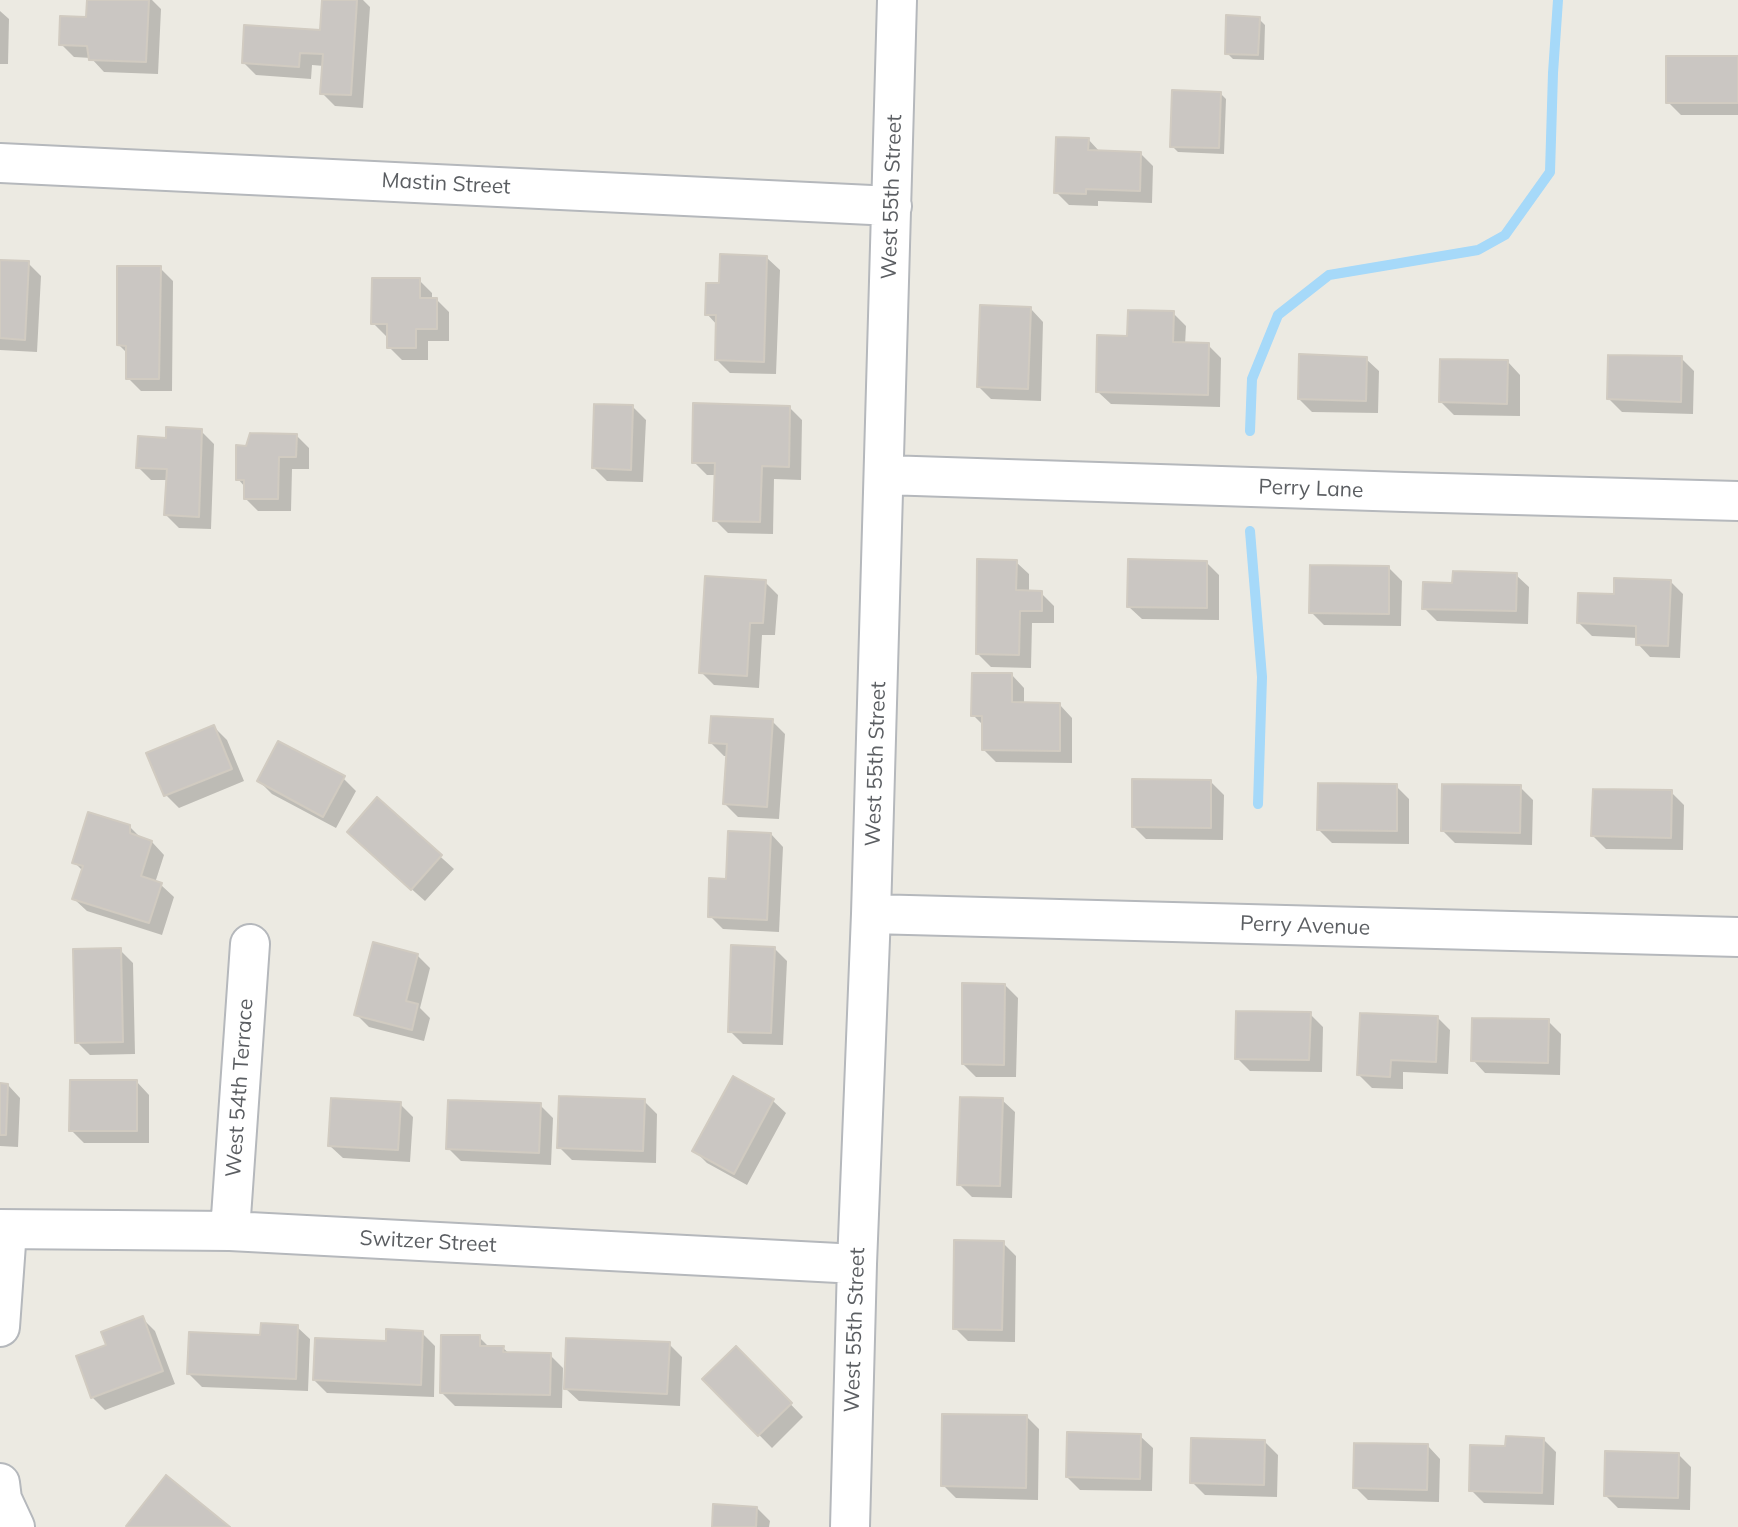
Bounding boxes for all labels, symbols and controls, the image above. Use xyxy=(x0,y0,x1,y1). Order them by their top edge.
street label: West 55th Street xyxy=(877,114,907,280)
street label: Mastin Street xyxy=(381,168,511,200)
street label: Perry Lane xyxy=(1258,475,1364,503)
street label: West 55th Street xyxy=(861,681,891,847)
street label: Perry Avenue xyxy=(1239,911,1371,941)
street label: West 54th Terrace xyxy=(221,998,259,1178)
street label: Switzer Street xyxy=(359,1226,497,1258)
street label: West 55th Street xyxy=(840,1247,870,1413)

